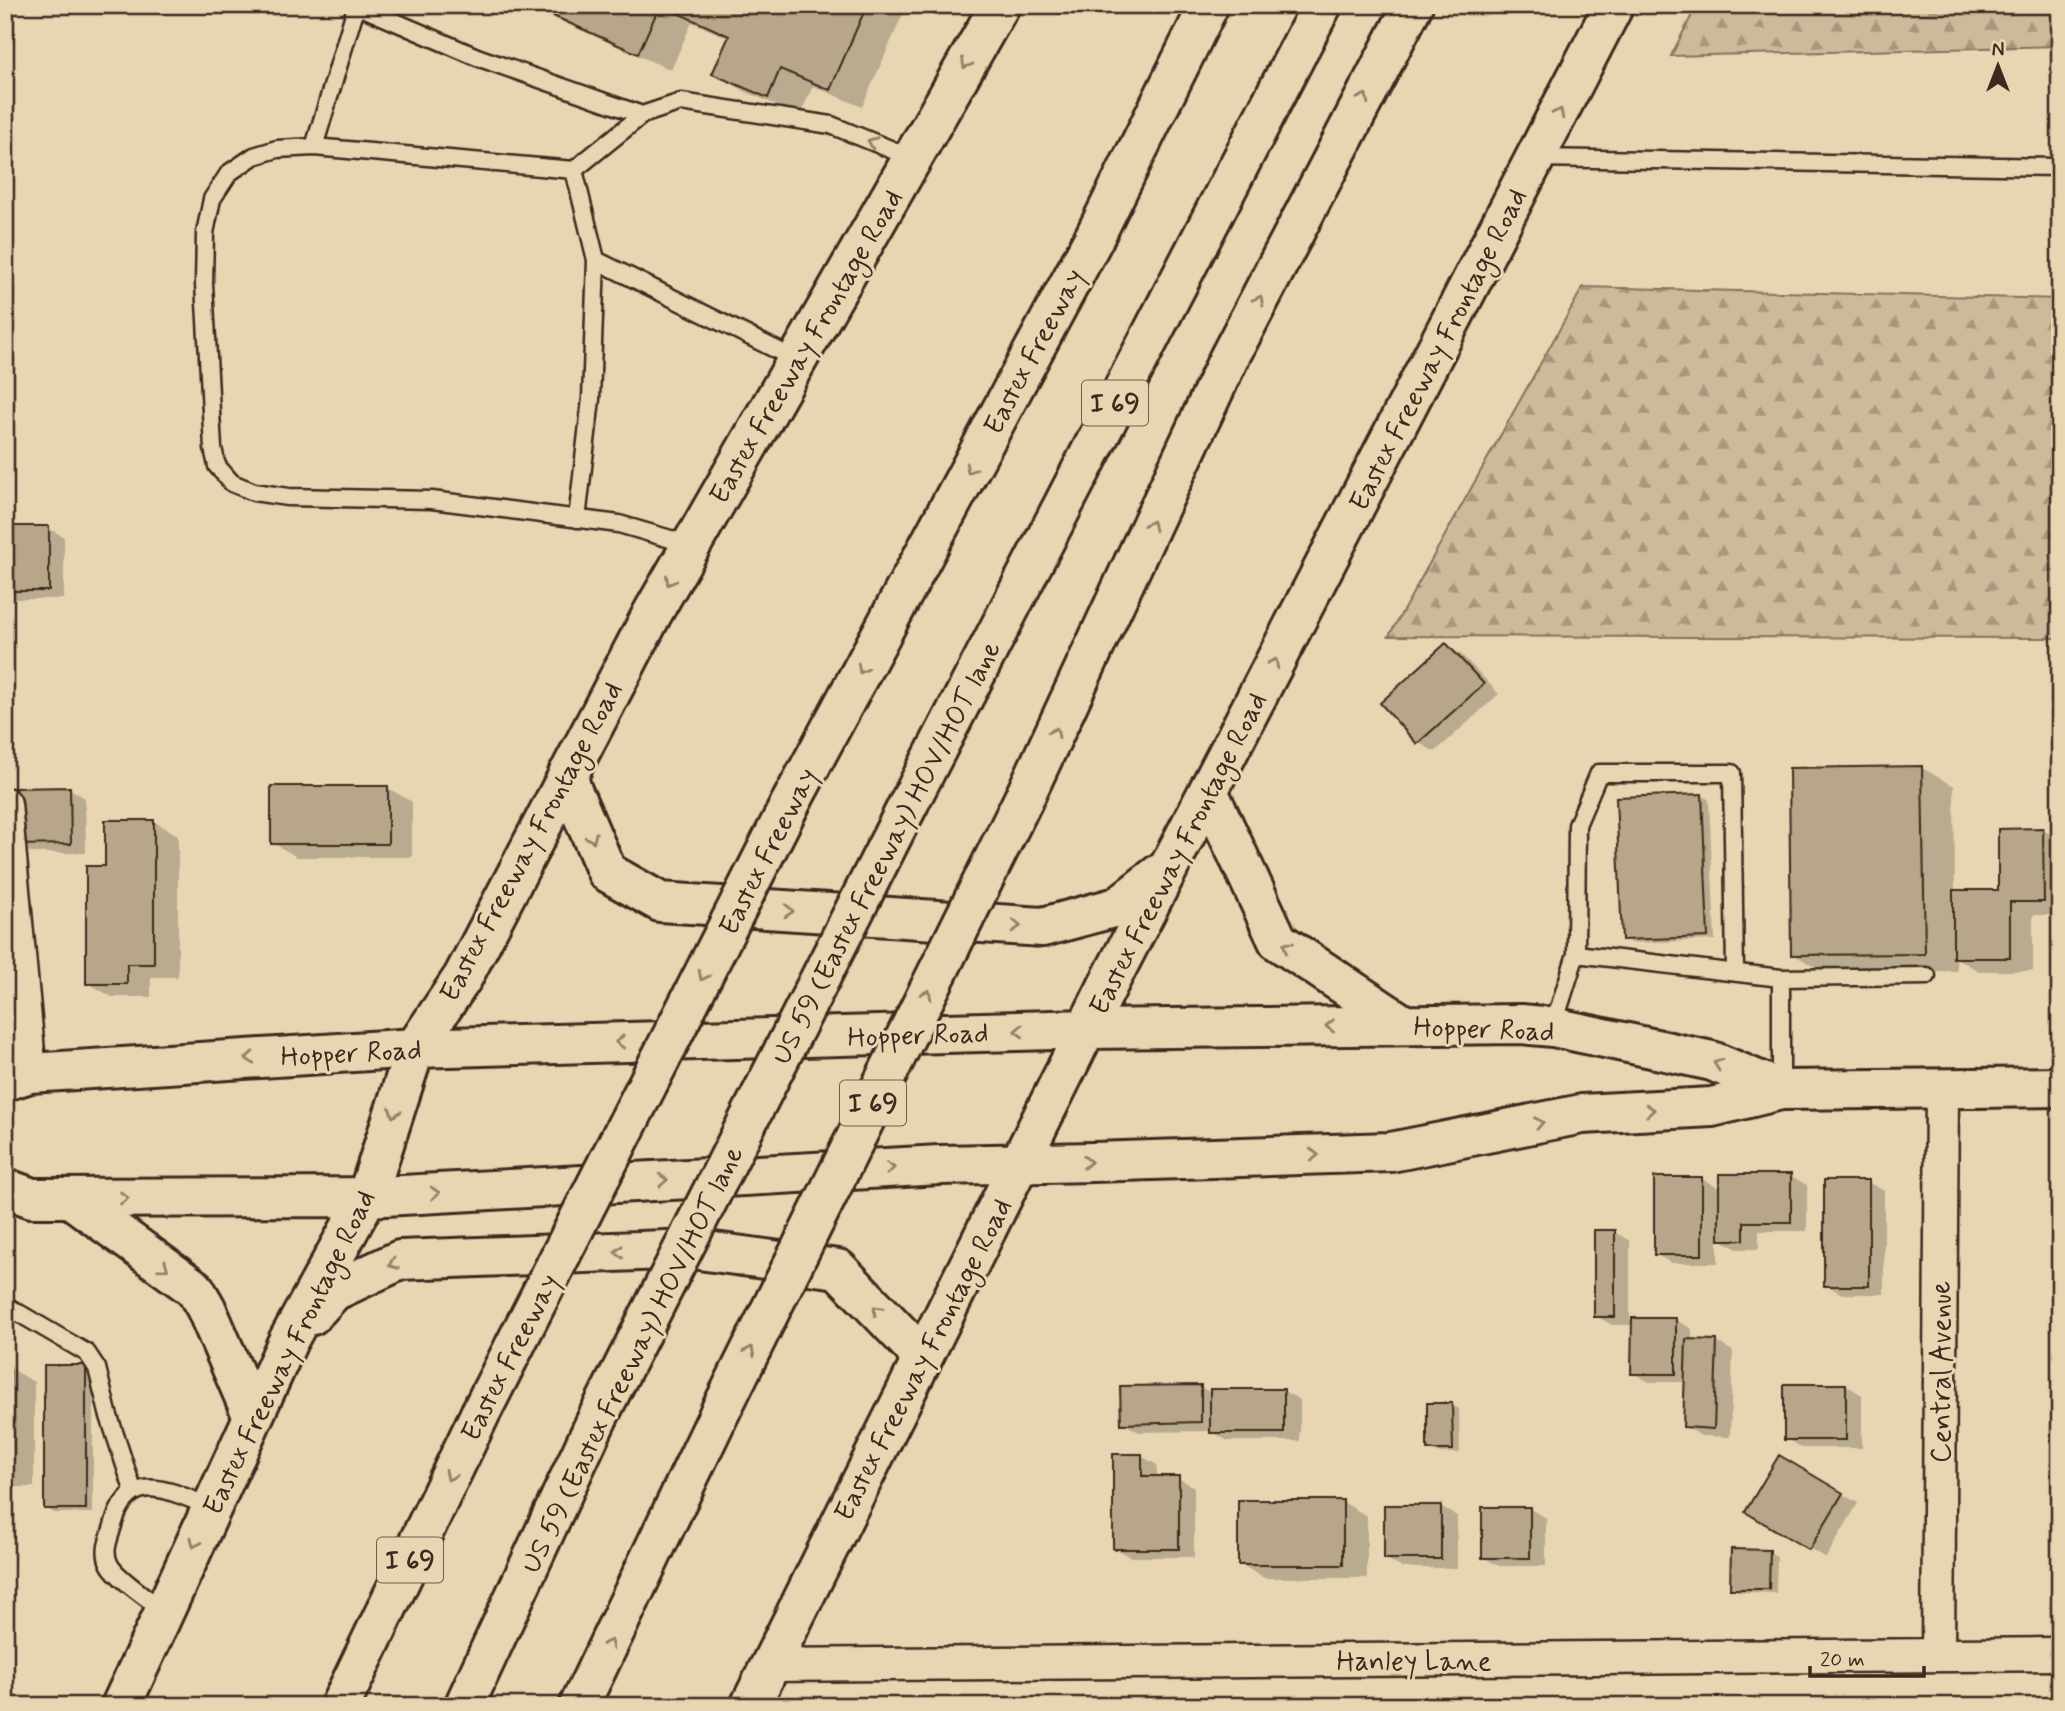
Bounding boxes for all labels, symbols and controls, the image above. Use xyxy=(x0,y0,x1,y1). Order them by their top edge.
north arrow xyxy=(1964,32,2034,102)
text: N xyxy=(1992,38,2004,63)
one-way arrow xyxy=(961,57,974,70)
one-way arrow xyxy=(1356,93,1369,105)
one-way arrow xyxy=(1551,108,1565,120)
one-way arrow xyxy=(866,136,879,150)
street label: Eastex Freeway Frontage Road xyxy=(702,183,914,512)
street label: Eastex Freeway Frontage Road xyxy=(1342,183,1539,519)
street label: Eastex Freeway xyxy=(976,263,1094,442)
one-way arrow xyxy=(1251,294,1265,307)
road number: I 69 xyxy=(1082,380,1148,426)
one-way arrow xyxy=(965,461,978,474)
one-way arrow xyxy=(1143,520,1157,532)
one-way arrow xyxy=(665,574,678,586)
street label: US 59 (Eastex Freeway) HOV/HOT lane xyxy=(764,635,1011,1071)
one-way arrow xyxy=(1266,658,1280,670)
one-way arrow xyxy=(857,662,871,674)
street label: Eastex Freeway Frontage Road xyxy=(432,676,634,1009)
street label: Eastex Freeway Frontage Road xyxy=(1082,687,1279,1023)
one-way arrow xyxy=(1047,727,1061,739)
street label: Eastex Freeway xyxy=(711,762,827,942)
one-way arrow xyxy=(584,831,598,843)
one-way arrow xyxy=(784,903,795,918)
one-way arrow xyxy=(1011,918,1022,933)
one-way arrow xyxy=(1282,942,1294,954)
one-way arrow xyxy=(697,969,711,981)
one-way arrow xyxy=(919,989,933,1001)
street label: Hopper Road xyxy=(1413,1010,1555,1051)
street label: Hopper Road xyxy=(847,1016,989,1057)
one-way arrow xyxy=(1324,1018,1335,1034)
one-way arrow xyxy=(1013,1023,1023,1039)
street label: Hopper Road xyxy=(280,1032,423,1077)
one-way arrow xyxy=(614,1035,625,1050)
one-way arrow xyxy=(244,1051,255,1066)
one-way arrow xyxy=(1712,1058,1724,1072)
road number: I 69 xyxy=(840,1080,906,1126)
one-way arrow xyxy=(1645,1103,1656,1118)
one-way arrow xyxy=(388,1107,403,1119)
one-way arrow xyxy=(1533,1116,1545,1131)
street label: US 59 (Eastex Freeway) HOV/HOT lane xyxy=(513,1140,753,1580)
one-way arrow xyxy=(1309,1147,1320,1162)
one-way arrow xyxy=(1082,1155,1093,1170)
one-way arrow xyxy=(885,1160,896,1175)
one-way arrow xyxy=(657,1173,668,1188)
street label: Eastex Freeway Frontage Road xyxy=(195,1184,387,1523)
one-way arrow xyxy=(430,1186,441,1201)
one-way arrow xyxy=(120,1190,130,1206)
street label: Eastex Freeway Frontage Road xyxy=(827,1193,1024,1529)
one-way arrow xyxy=(613,1244,624,1259)
one-way arrow xyxy=(387,1256,399,1270)
one-way arrow xyxy=(157,1259,169,1271)
street label: Eastex Freeway xyxy=(453,1268,569,1448)
street label: Central Avenue xyxy=(1924,1281,1961,1463)
one-way arrow xyxy=(872,1305,885,1318)
one-way arrow xyxy=(741,1346,755,1358)
one-way arrow xyxy=(444,1469,458,1481)
one-way arrow xyxy=(189,1536,203,1548)
road number: I 69 xyxy=(377,1538,443,1582)
scale bar xyxy=(1810,1634,1923,1678)
one-way arrow xyxy=(601,1639,615,1651)
street label: Hanley Lane xyxy=(1336,1644,1492,1681)
text: 20 m xyxy=(1820,1646,1865,1674)

